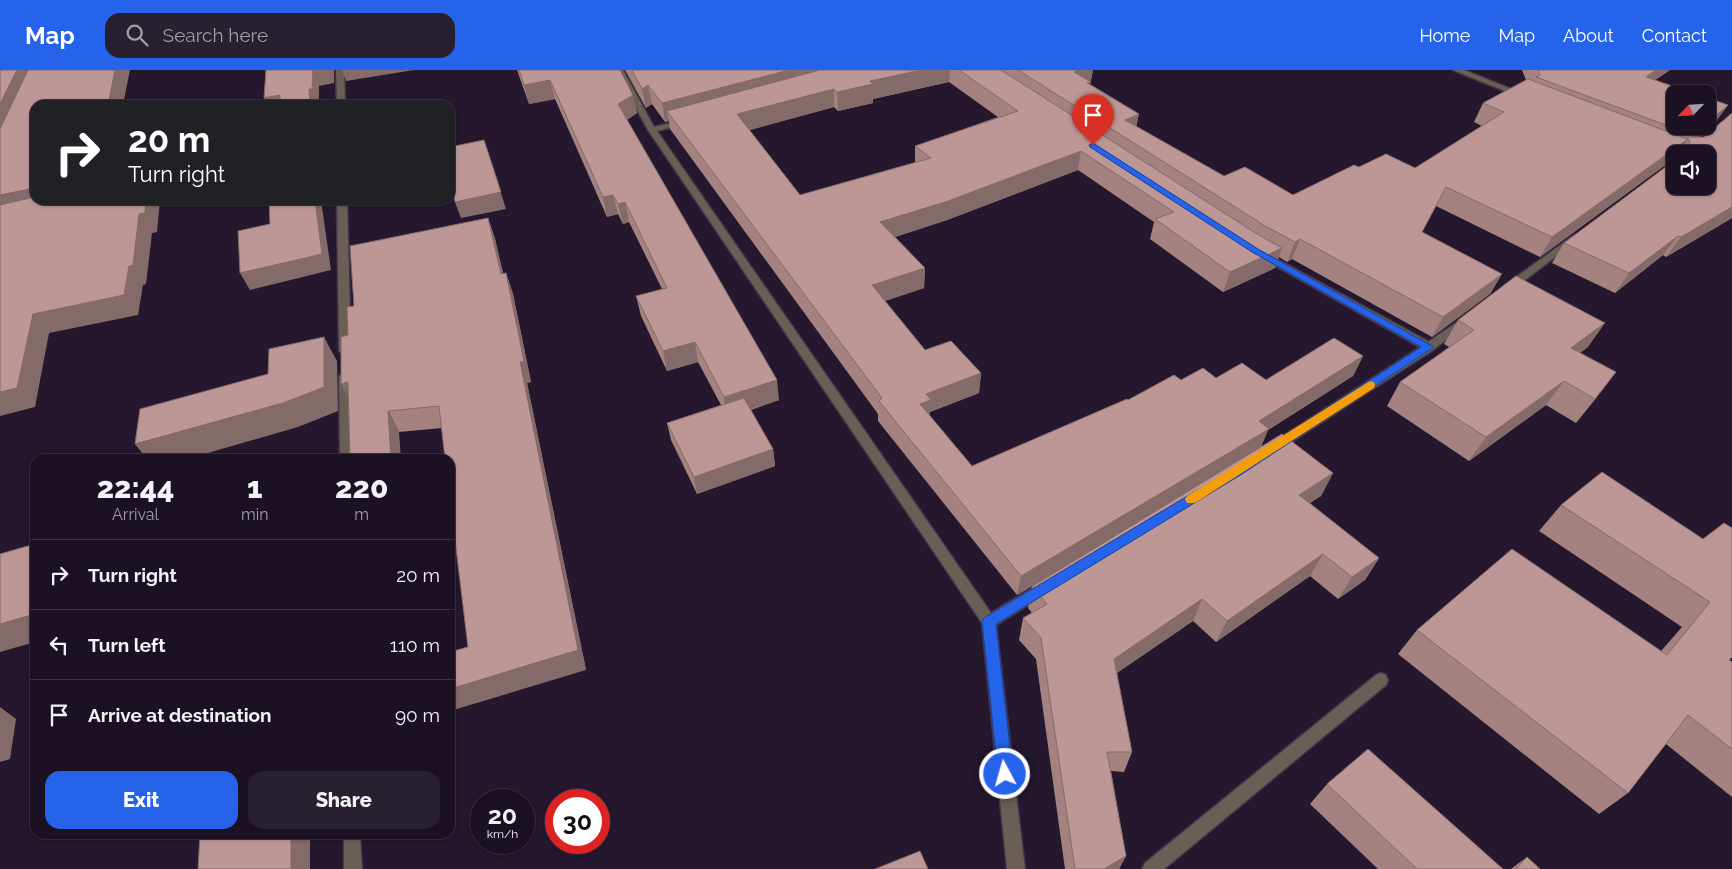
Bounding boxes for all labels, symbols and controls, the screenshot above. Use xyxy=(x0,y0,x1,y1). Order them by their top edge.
search box xyxy=(105,13,455,58)
text: Map xyxy=(25,21,75,50)
icon: search xyxy=(123,21,151,49)
text: Search here xyxy=(163,24,268,46)
text: Home xyxy=(1419,25,1470,46)
text: Map xyxy=(1498,25,1535,46)
text: About xyxy=(1563,25,1614,46)
text: Contact xyxy=(1642,25,1707,46)
north arrow xyxy=(1666,85,1716,135)
map controls xyxy=(1666,85,1716,195)
pin xyxy=(1072,94,1114,145)
icon: arrive xyxy=(1079,101,1107,129)
text: 20 m xyxy=(128,119,210,160)
icon: right xyxy=(45,120,110,185)
button: sound xyxy=(1666,145,1716,195)
text: Turn right xyxy=(128,161,225,187)
text: 22:44 xyxy=(97,470,174,505)
text: 1 xyxy=(247,470,262,505)
text: 220 xyxy=(335,470,388,505)
text: Arrival xyxy=(112,505,159,524)
text: min xyxy=(241,505,268,524)
text: m xyxy=(354,505,369,524)
icon: right xyxy=(45,561,73,589)
text: Turn right xyxy=(88,564,177,586)
text: 20 m xyxy=(396,564,440,586)
icon: left xyxy=(45,631,73,659)
text: Turn left xyxy=(88,634,165,656)
text: 110 m xyxy=(390,634,440,656)
icon: arrive xyxy=(45,701,73,729)
text: Arrive at destination xyxy=(88,704,272,726)
text: 90 m xyxy=(395,704,440,726)
position arrow xyxy=(978,747,1030,799)
button: Exit xyxy=(45,771,238,829)
button: Share xyxy=(248,771,440,829)
speed limit sign: 30 xyxy=(545,789,610,854)
text: 20 xyxy=(488,800,517,830)
text: km/h xyxy=(487,827,518,841)

